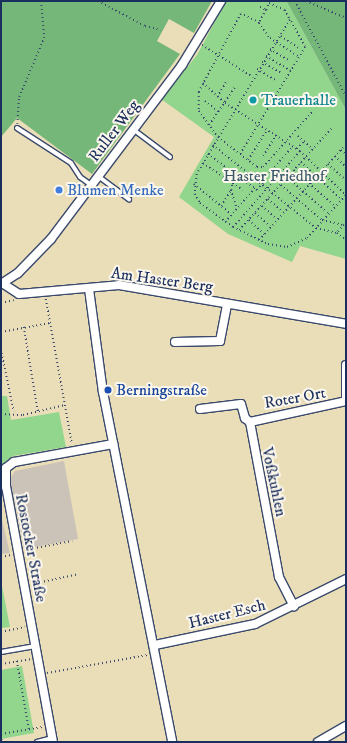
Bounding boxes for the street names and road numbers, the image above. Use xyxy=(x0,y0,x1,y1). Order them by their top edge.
street label: Ruller Weg xyxy=(85,96,143,166)
street label: Am Haster Berg xyxy=(110,263,214,297)
street label: Roter Ort xyxy=(263,383,327,413)
street label: Voßkuhlen xyxy=(257,446,291,518)
street label: Rostocker Straße xyxy=(11,492,51,604)
street label: Haster Esch xyxy=(187,595,267,633)

